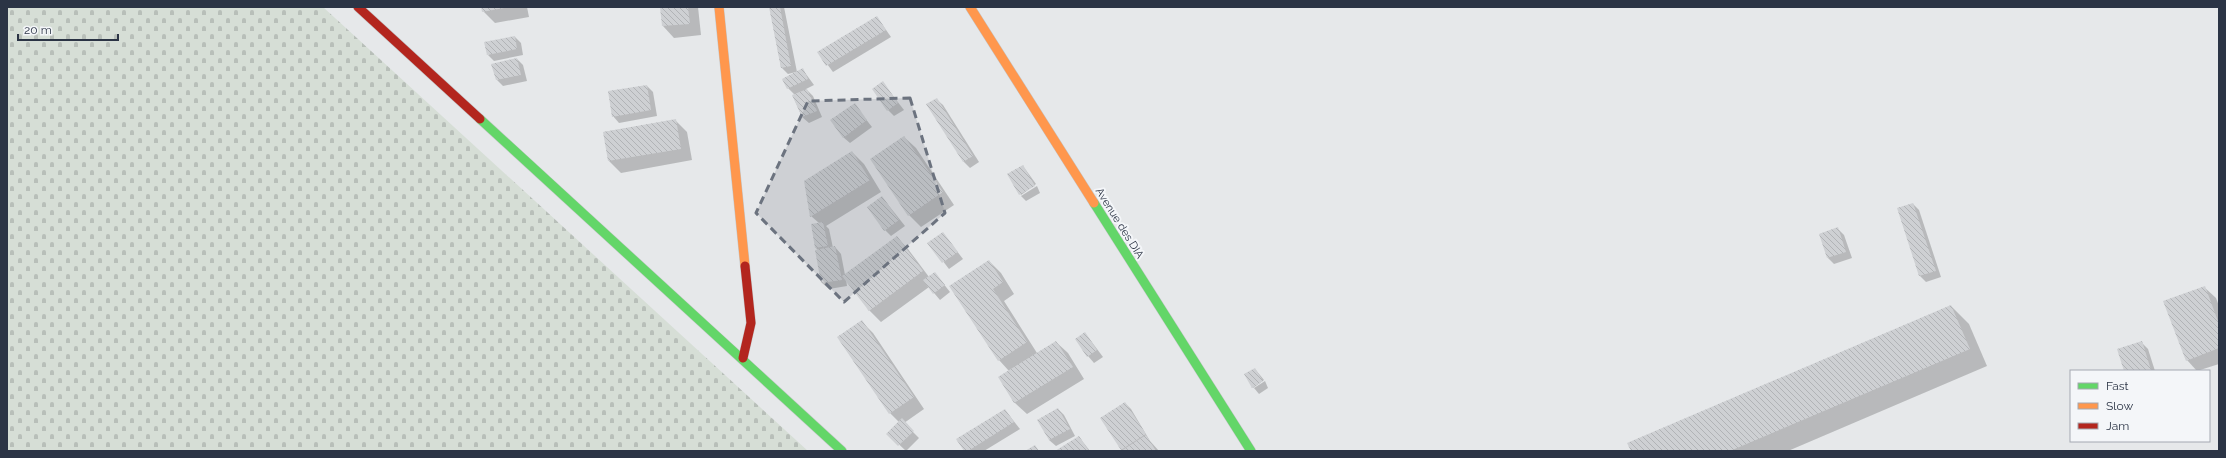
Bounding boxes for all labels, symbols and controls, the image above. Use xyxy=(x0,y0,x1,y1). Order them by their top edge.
scale bar xyxy=(18,16,118,42)
text: 20 m xyxy=(24,23,52,37)
street label: Avenue des DIA xyxy=(1093,186,1147,261)
legend xyxy=(2070,370,2210,442)
text: Fast xyxy=(2106,379,2129,393)
text: Slow xyxy=(2106,399,2133,413)
text: Jam xyxy=(2106,419,2129,433)

